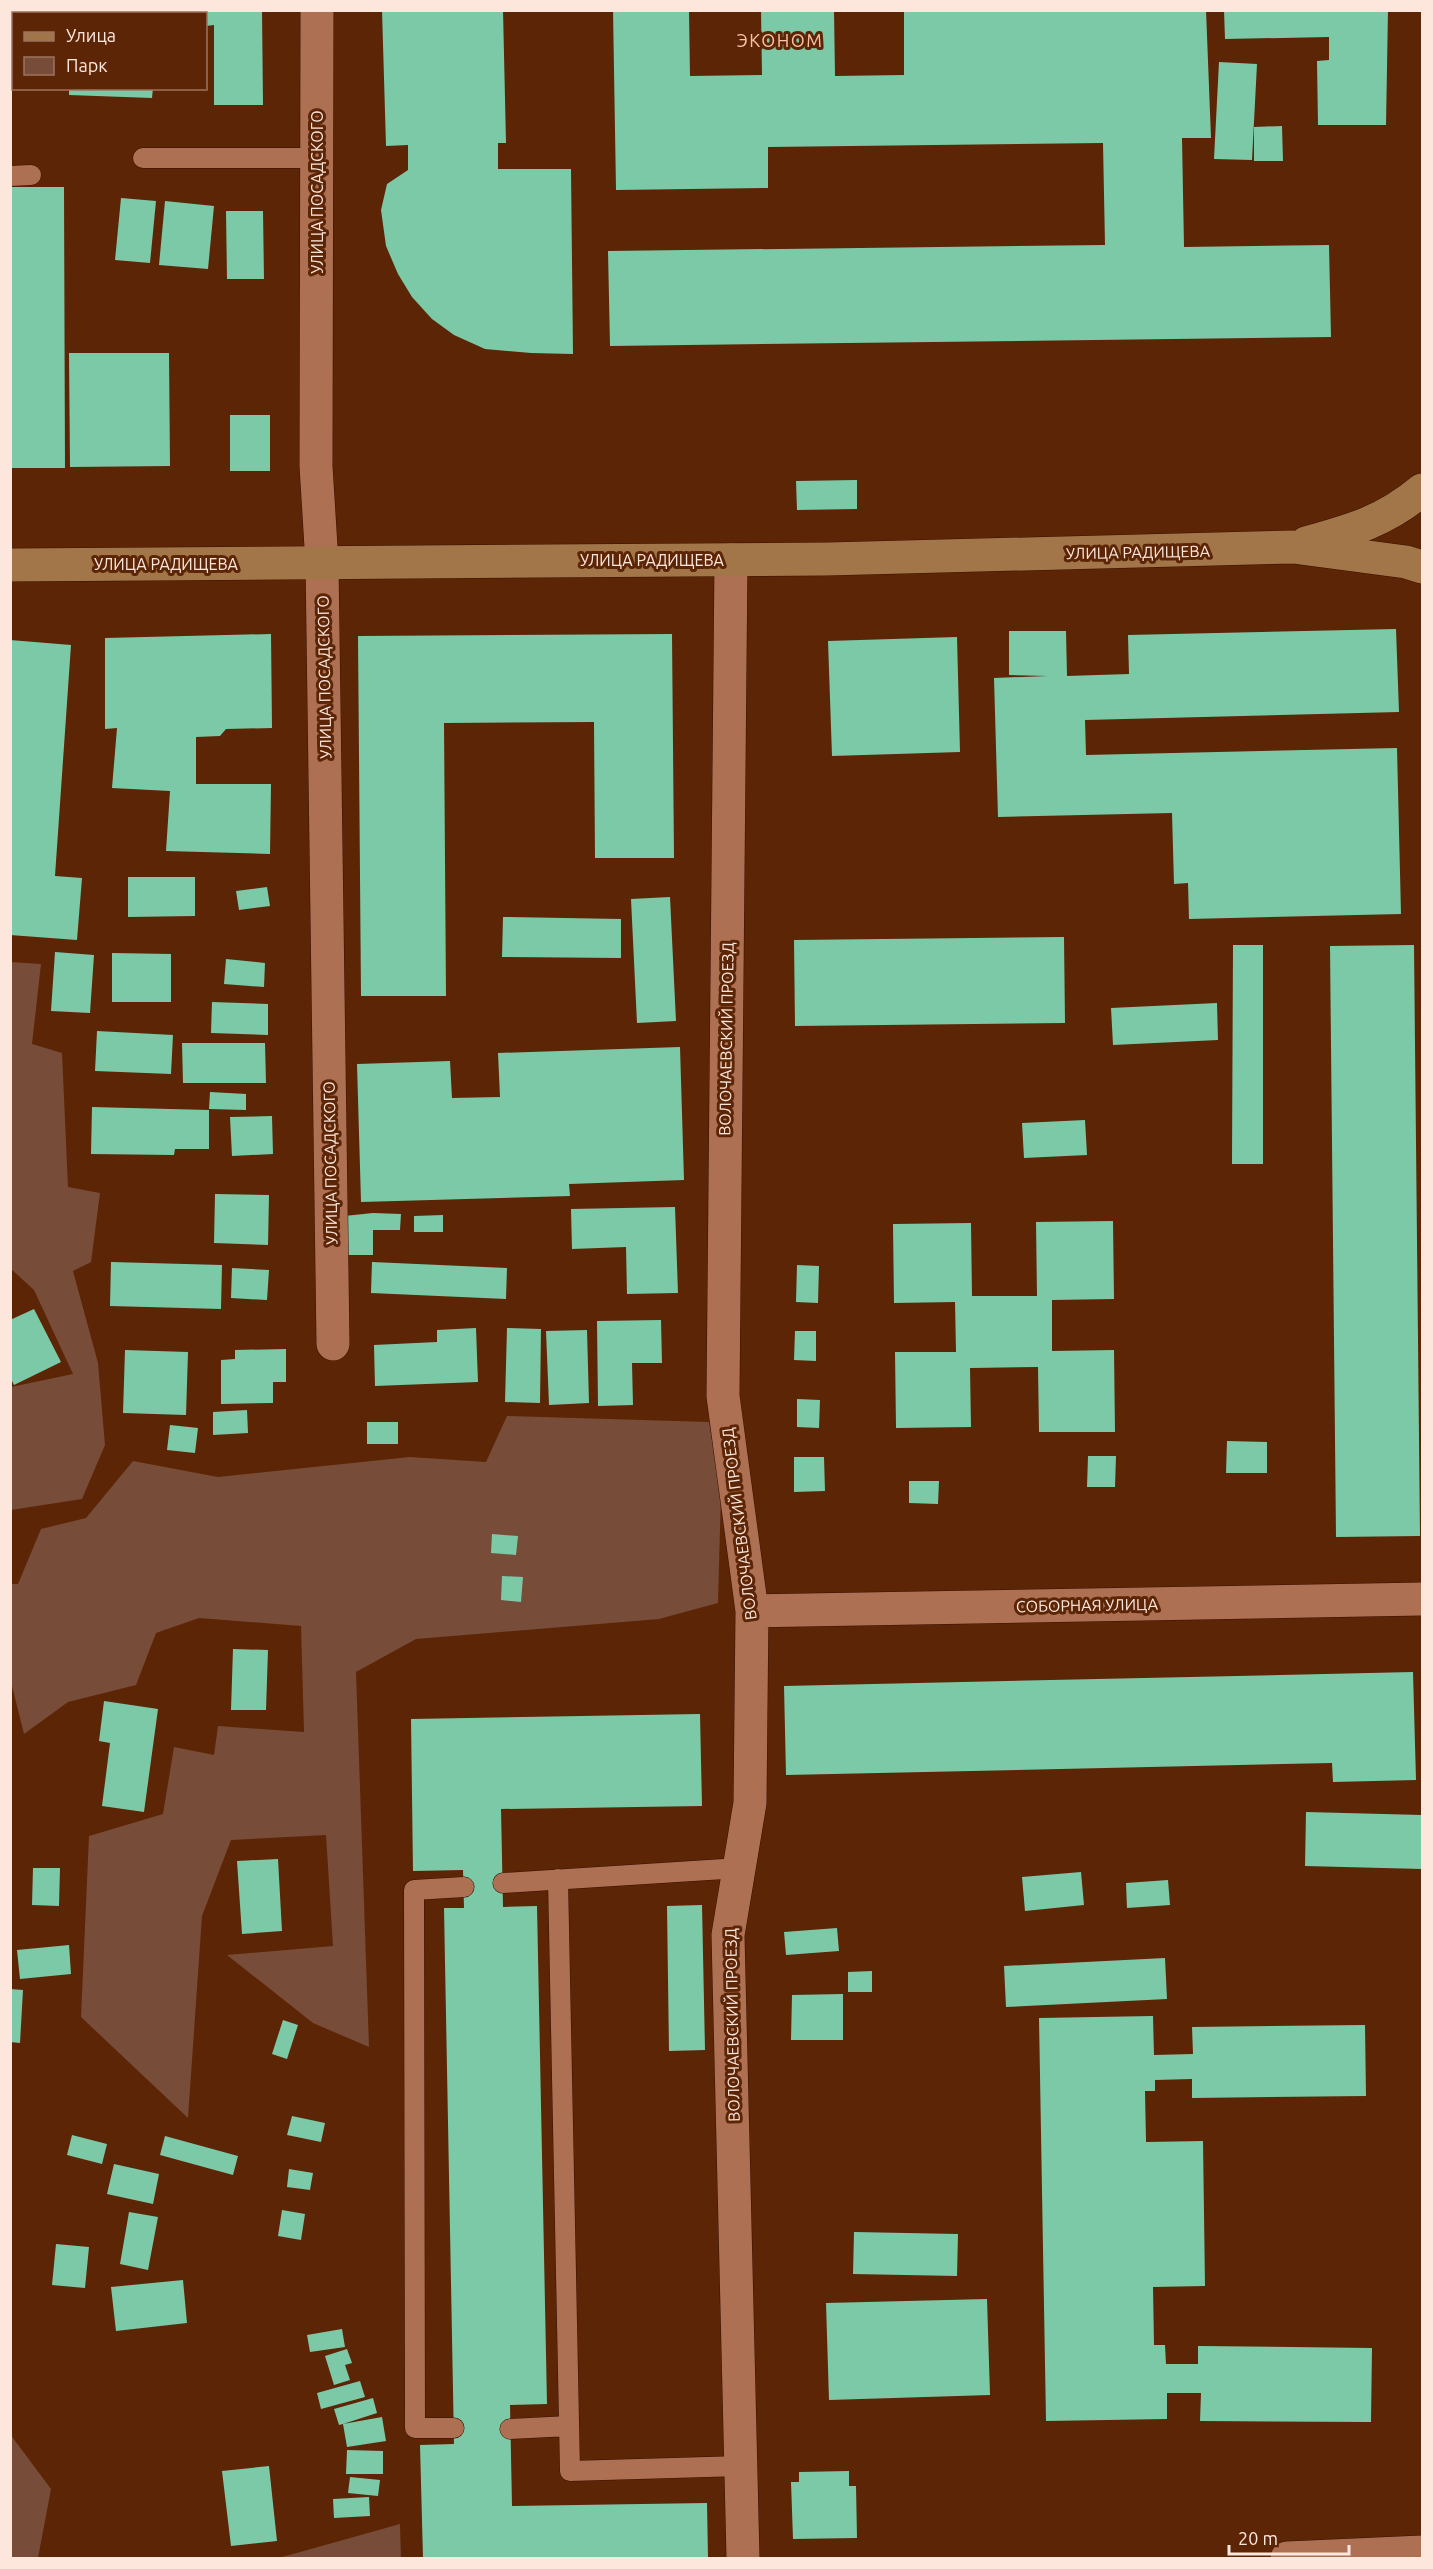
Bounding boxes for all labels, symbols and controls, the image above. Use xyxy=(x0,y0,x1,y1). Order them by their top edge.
legend xyxy=(12,12,207,90)
text: Улица xyxy=(66,25,116,45)
district label: ЭКОНОМ xyxy=(737,30,823,50)
text: Парк xyxy=(66,55,107,75)
street label: УЛИЦА ПОСАДСКОГО xyxy=(308,110,326,274)
street label: УЛИЦА РАДИЩЕВА xyxy=(1066,542,1211,562)
street label: УЛИЦА РАДИЩЕВА xyxy=(580,551,725,569)
street label: УЛИЦА РАДИЩЕВА xyxy=(94,555,239,573)
street label: УЛИЦА ПОСАДСКОГО xyxy=(314,595,334,759)
street label: ВОЛОЧАЕВСКИЙ ПРОЕЗД xyxy=(714,942,737,1136)
street label: УЛИЦА ПОСАДСКОГО xyxy=(320,1081,340,1245)
street label: ВОЛОЧАЕВСКИЙ ПРОЕЗД xyxy=(717,1427,760,1621)
street label: СОБОРНАЯ УЛИЦА xyxy=(1016,1595,1159,1615)
street label: ВОЛОЧАЕВСКИЙ ПРОЕЗД xyxy=(720,1928,743,2122)
scale bar xyxy=(1229,2518,1349,2556)
text: 20 m xyxy=(1238,2528,1278,2548)

